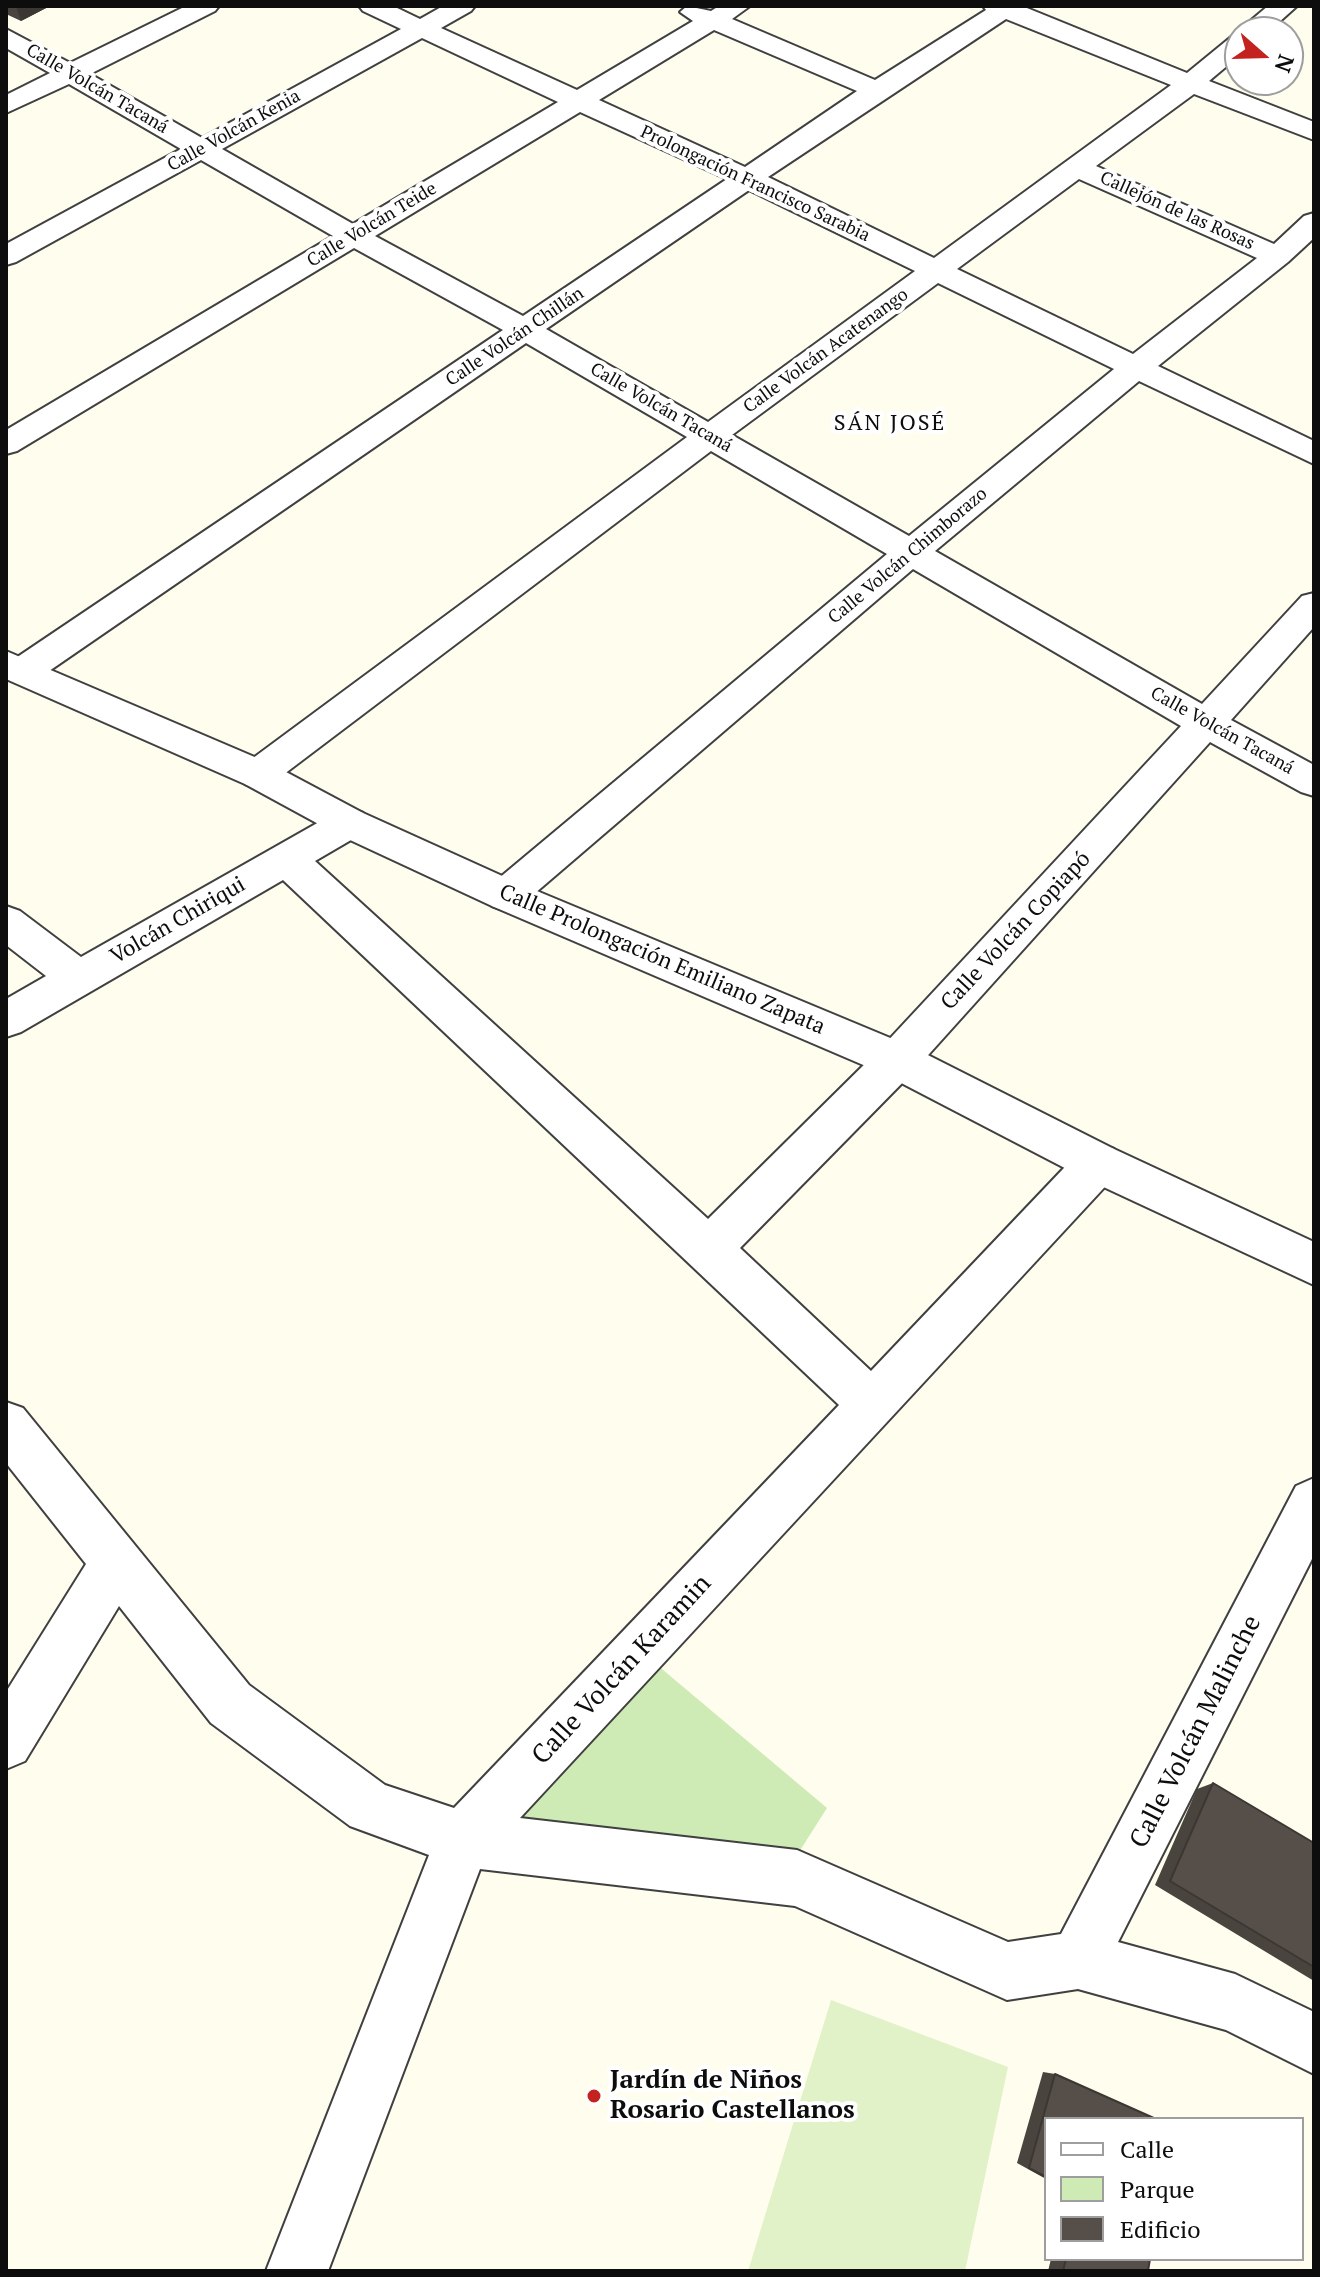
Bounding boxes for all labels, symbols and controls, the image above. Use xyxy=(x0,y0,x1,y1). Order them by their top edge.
north arrow xyxy=(1224,16,1304,96)
street label: Calle Volcán Tacaná xyxy=(22,40,172,138)
text: N xyxy=(1269,51,1302,76)
street label: Calle Volcán Kenia xyxy=(164,86,304,176)
street label: Prolongación Francisco Sarabia xyxy=(637,121,873,247)
street label: Callejón de las Rosas xyxy=(1096,167,1258,255)
street label: Calle Volcán Teide xyxy=(303,178,441,272)
street label: Calle Volcán Chillán xyxy=(442,283,588,391)
street label: Calle Volcán Acatenango xyxy=(739,284,913,418)
street label: Calle Volcán Tacaná xyxy=(586,359,736,457)
district label: SÁN JOSÉ xyxy=(834,411,946,437)
street label: Calle Volcán Chimborazo xyxy=(824,483,992,629)
street label: Calle Volcán Tacaná xyxy=(1147,683,1297,779)
street label: Calle Volcán Copiapó xyxy=(936,846,1096,1016)
street label: Volcán Chiriqui xyxy=(106,872,250,970)
street label: Calle Prolongación Emiliano Zapata xyxy=(495,879,829,1041)
street label: Calle Volcán Karamin xyxy=(526,1569,718,1771)
street label: Calle Volcán Malinche xyxy=(1124,1611,1268,1853)
place label: Jardín de Niños Rosario Castellanos xyxy=(610,2065,855,2126)
marker: Jardín de Niños Rosario Castellanos xyxy=(585,2087,603,2105)
legend xyxy=(1044,2117,1304,2261)
text: Calle xyxy=(1120,2133,1174,2165)
text: Parque xyxy=(1120,2173,1195,2205)
text: Edificio xyxy=(1120,2213,1201,2245)

